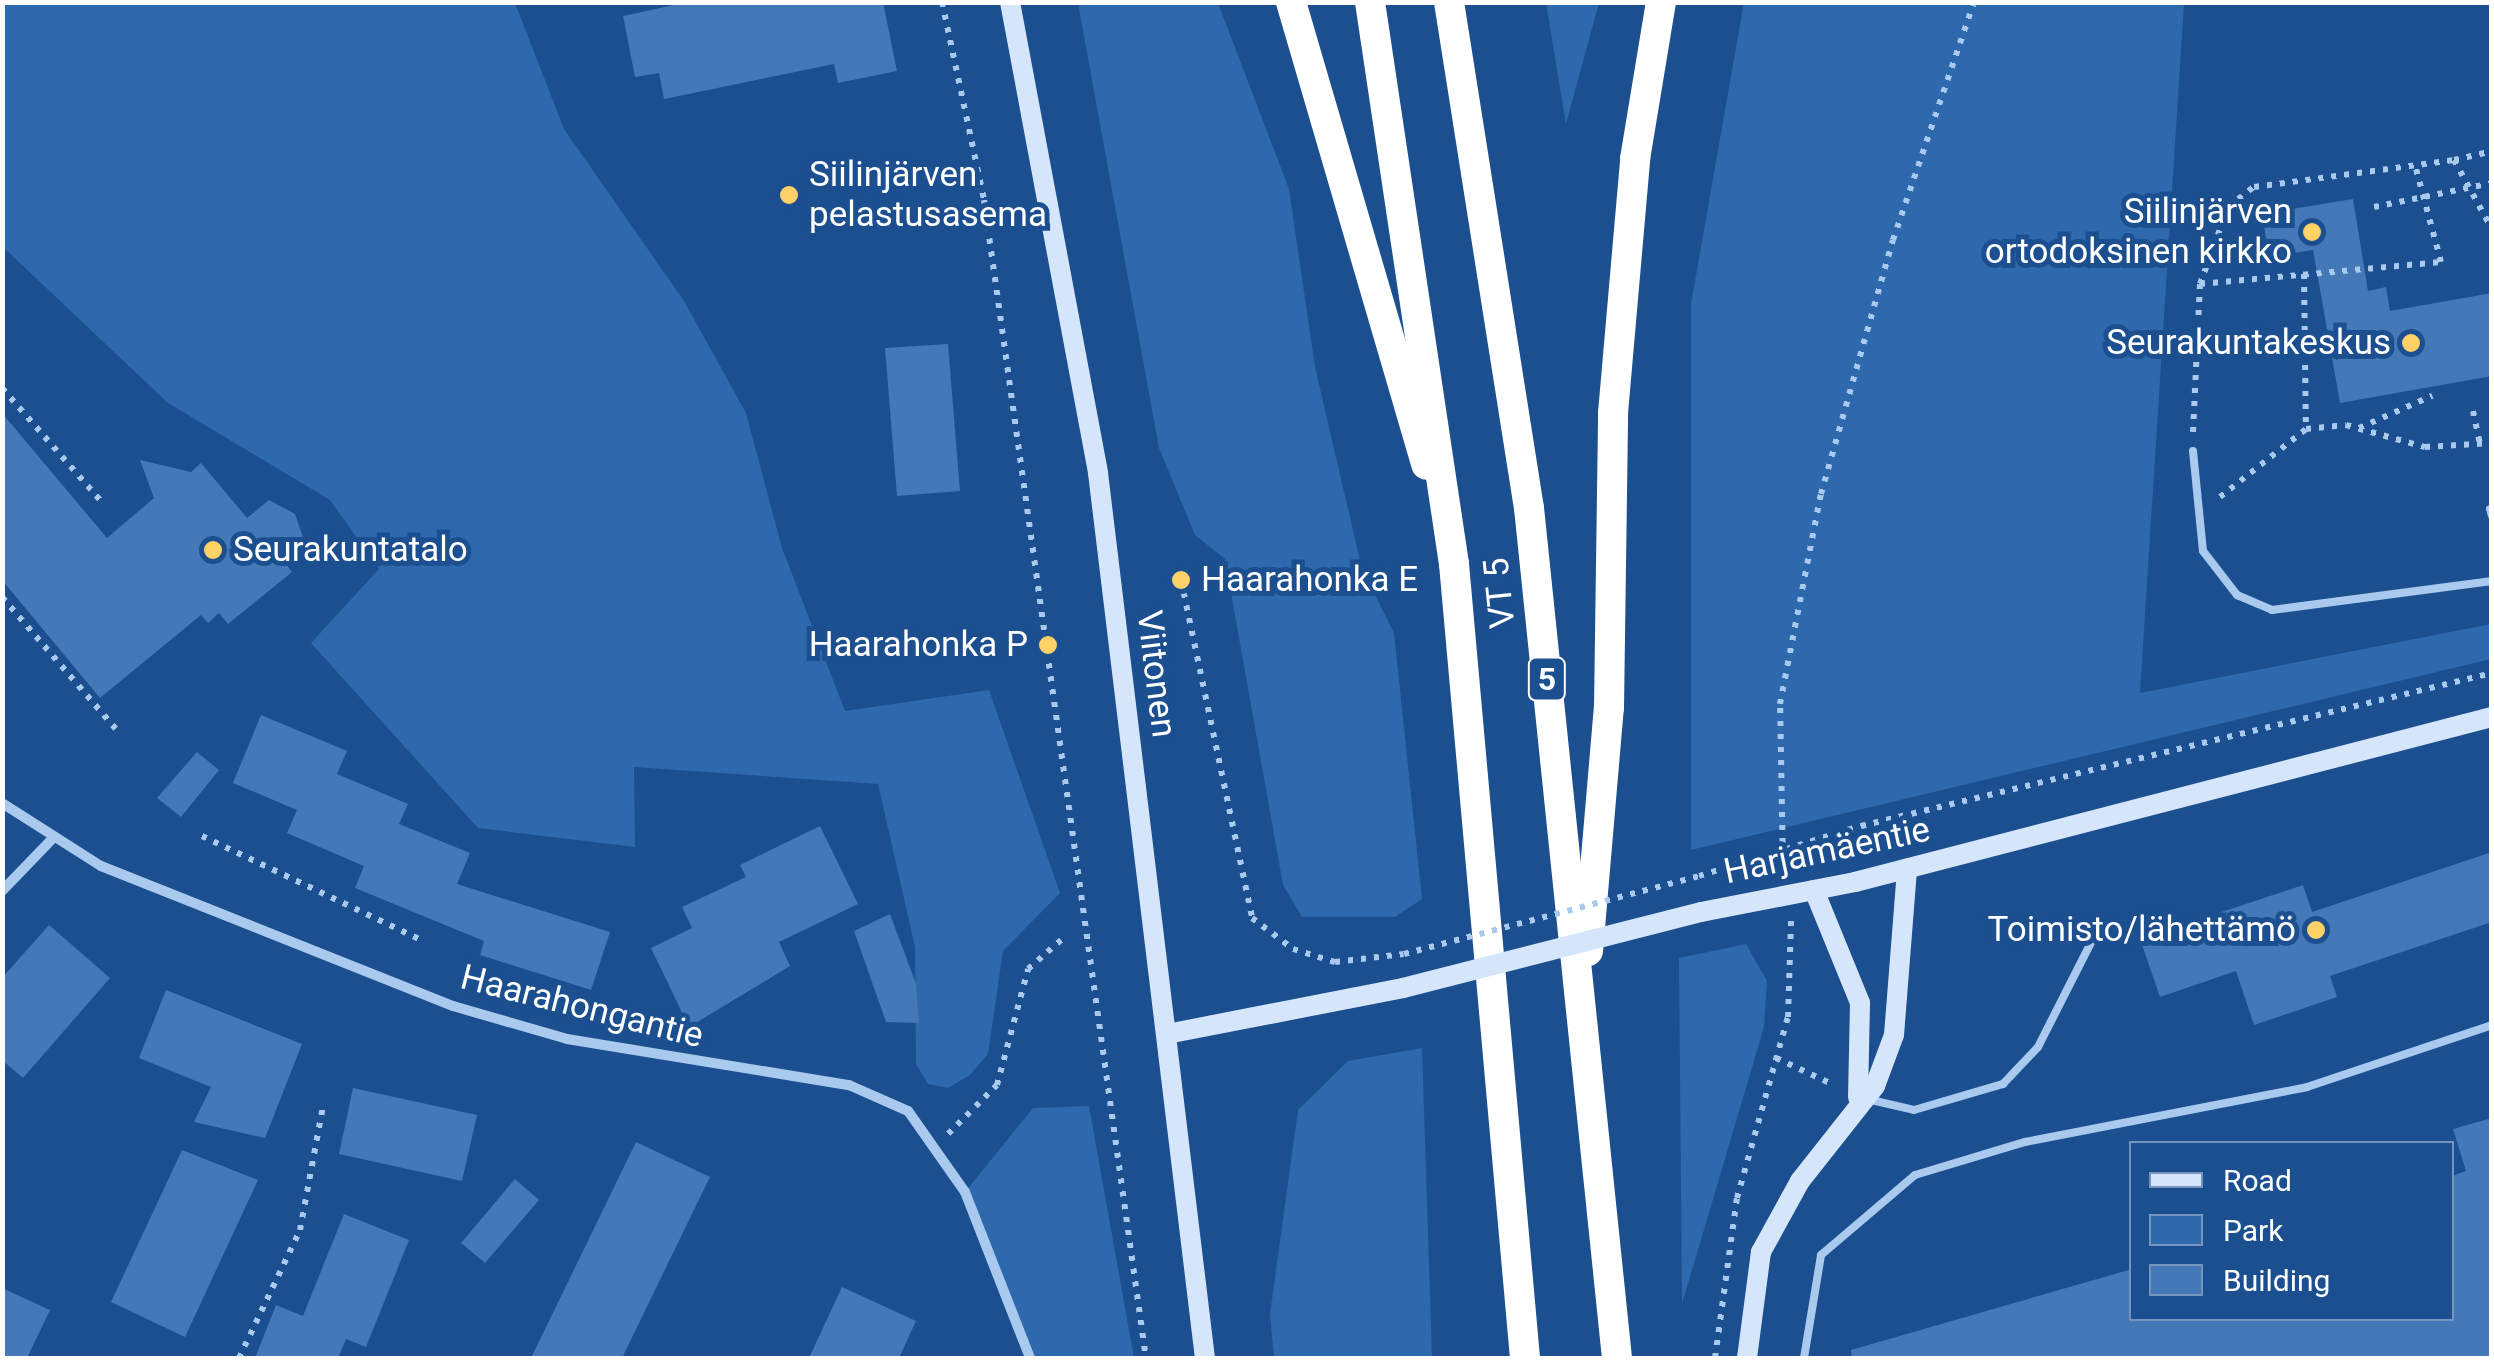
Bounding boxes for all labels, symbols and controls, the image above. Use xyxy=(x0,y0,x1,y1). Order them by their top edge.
place label: Siilinjärven pelastusasema xyxy=(809,154,1047,236)
marker: Siilinjärven pelastusasema xyxy=(778,184,800,206)
place label: Siilinjärven ortodoksinen kirkko xyxy=(1985,191,2292,273)
marker: Siilinjärven ortodoksinen kirkko xyxy=(2301,221,2323,243)
place label: Seurakuntakeskus xyxy=(2106,322,2391,364)
marker: Seurakuntakeskus xyxy=(2400,332,2422,354)
place label: Seurakuntatalo xyxy=(233,529,468,571)
marker: Seurakuntatalo xyxy=(202,539,224,561)
street label: VT 5 xyxy=(1475,555,1525,631)
place label: Haarahonka E xyxy=(1201,559,1418,601)
marker: Haarahonka E xyxy=(1170,569,1192,591)
street label: Viitonen xyxy=(1127,608,1185,740)
place label: Haarahonka P xyxy=(809,624,1028,666)
marker: Haarahonka P xyxy=(1037,634,1059,656)
road number: 5 xyxy=(1527,652,1567,706)
street label: Harjamäentie xyxy=(1720,809,1934,893)
place label: Toimisto/lähettämö xyxy=(1988,909,2296,951)
marker: Toimisto/lähettämö xyxy=(2305,919,2327,941)
street label: Haarahongantie xyxy=(456,957,708,1057)
legend xyxy=(2129,1141,2454,1321)
text: Road xyxy=(2223,1163,2292,1198)
text: Park xyxy=(2223,1213,2283,1248)
text: Building xyxy=(2223,1263,2330,1298)

